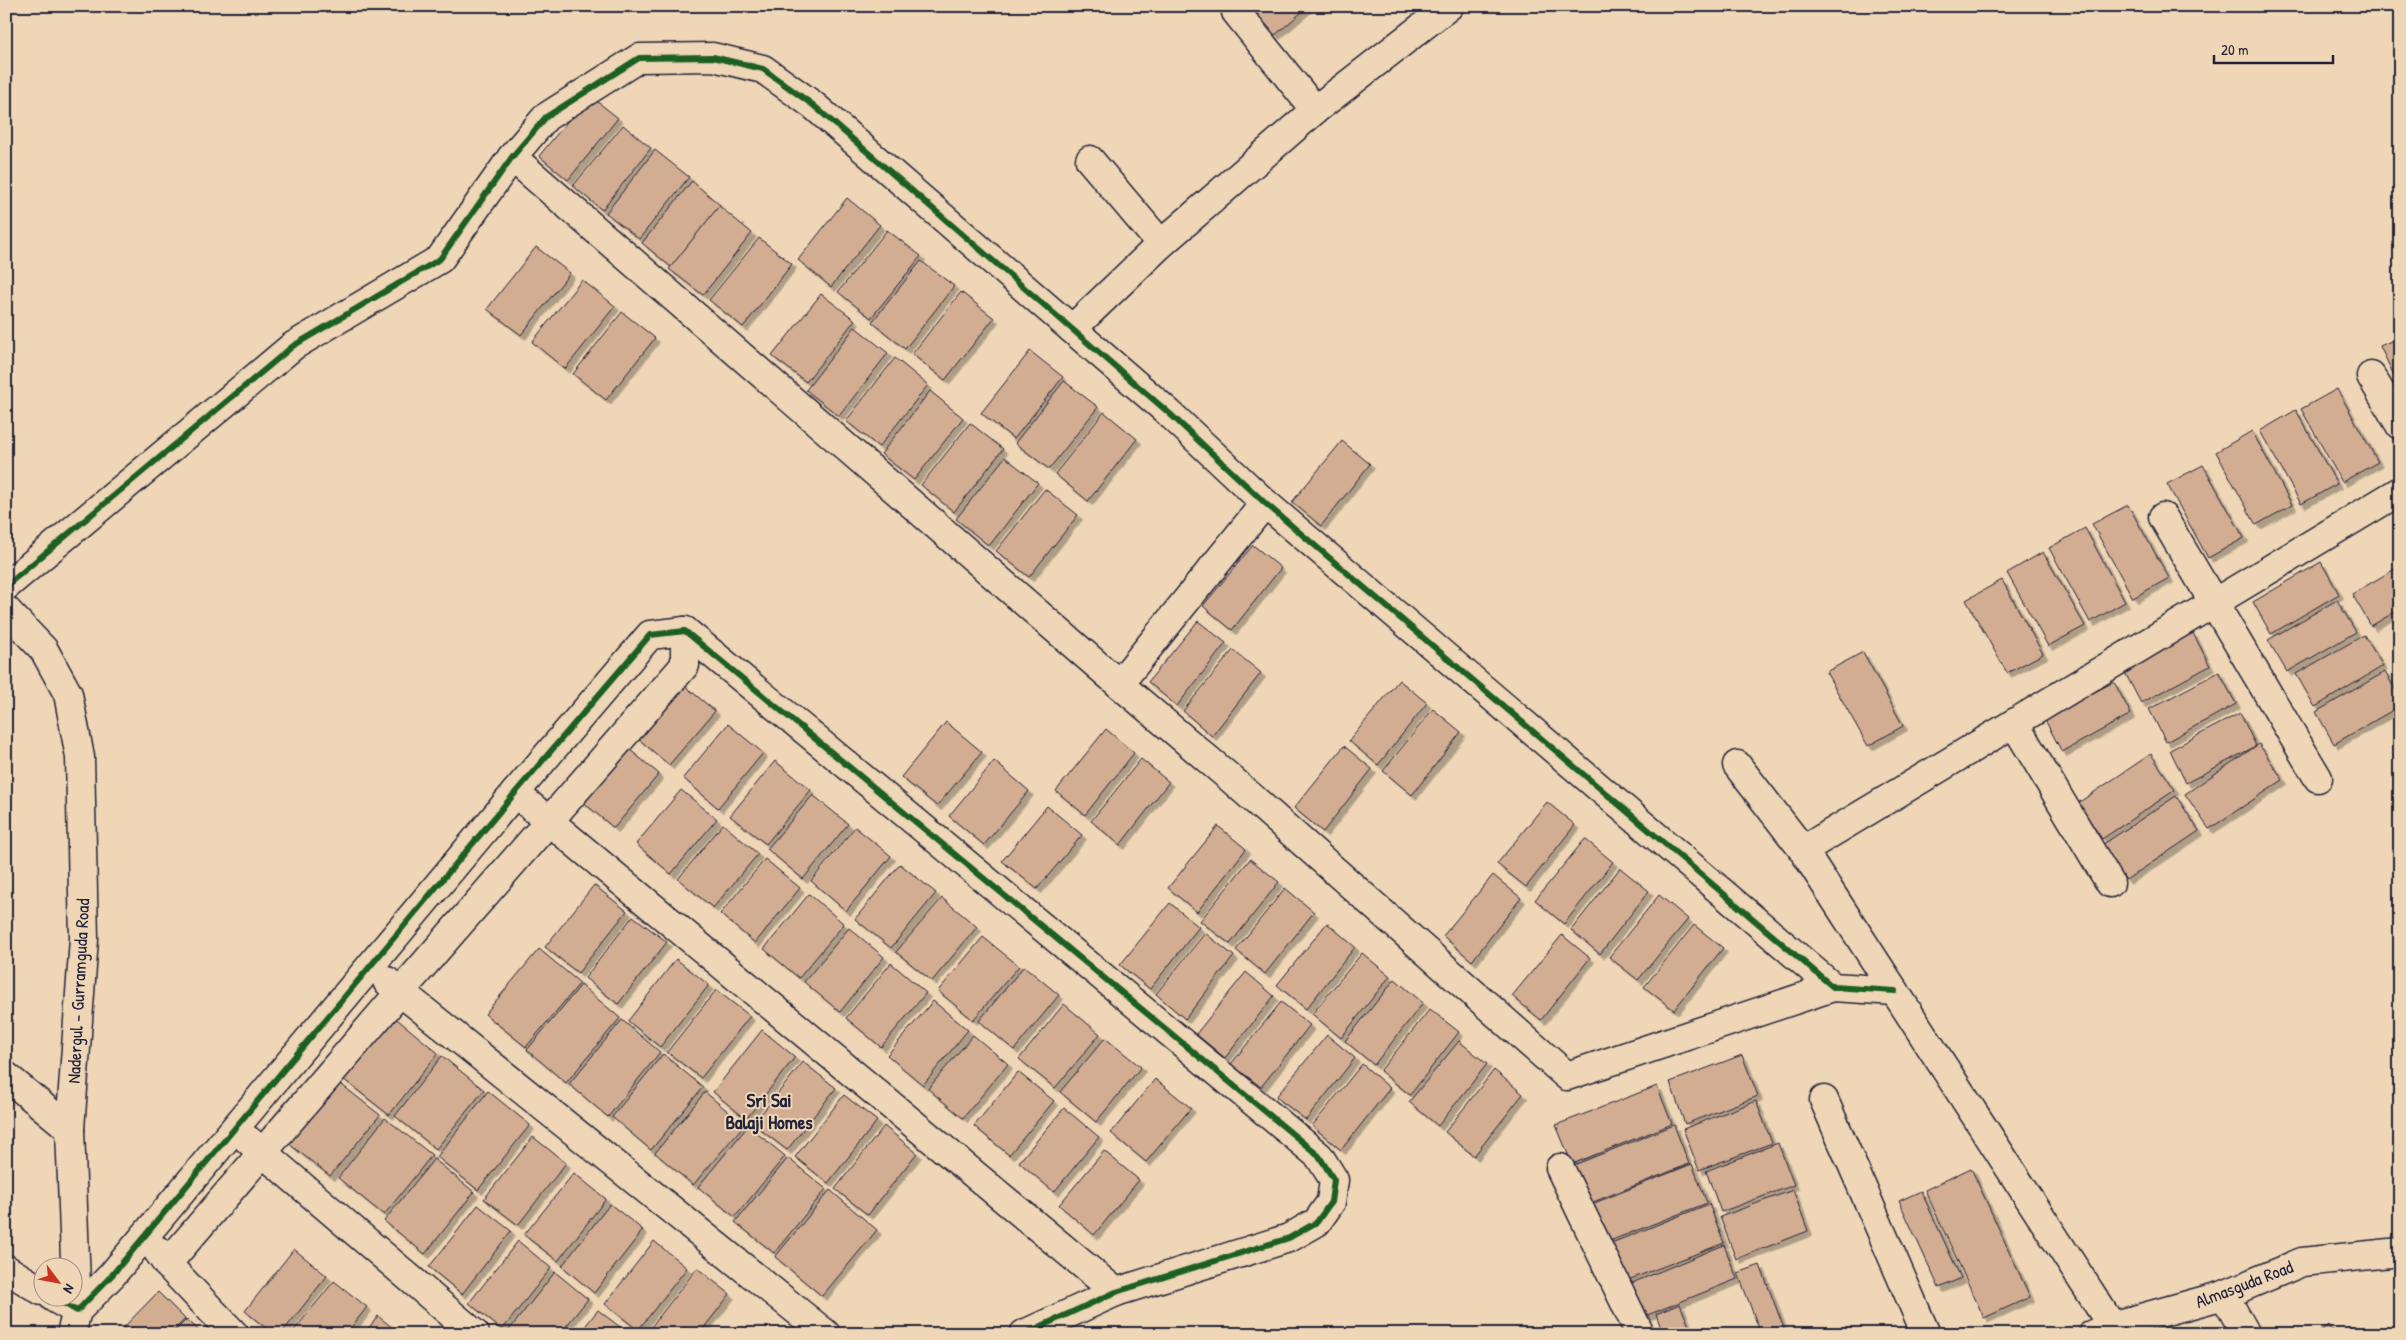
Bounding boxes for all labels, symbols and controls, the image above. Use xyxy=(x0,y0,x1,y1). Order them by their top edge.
scale bar xyxy=(2214,32,2332,64)
text: 20 m xyxy=(2221,39,2248,60)
street label: Nadergul - Gurramguda Road xyxy=(61,898,95,1084)
district label: Sri Sai Balaji Homes xyxy=(725,1087,813,1135)
street label: Almasguda Road xyxy=(2192,1254,2296,1314)
north arrow xyxy=(32,1258,82,1308)
text: N xyxy=(59,1281,79,1298)

